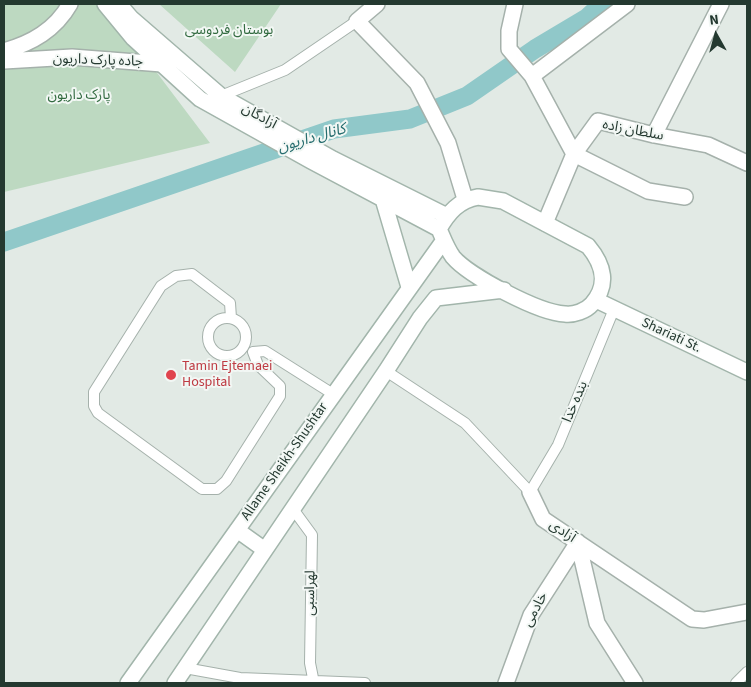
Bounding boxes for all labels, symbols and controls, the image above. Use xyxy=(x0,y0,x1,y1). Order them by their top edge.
north arrow xyxy=(691,10,741,60)
text: N xyxy=(708,10,720,31)
park label: بوستان فردوسی xyxy=(185,23,273,39)
street label: جاده پارک داریون xyxy=(52,51,144,71)
park label: پارک داریون xyxy=(47,88,111,104)
street label: آزادگان xyxy=(239,101,279,133)
street label: سلطان زاده xyxy=(601,117,665,145)
water label: کانال داریون xyxy=(276,121,348,157)
street label: Shariati St. xyxy=(639,315,703,357)
place label: Tamin Ejtemaei Hospital xyxy=(182,359,272,392)
marker: Tamin Ejtemaei Hospital xyxy=(164,368,178,382)
street label: بنده خدا xyxy=(560,379,592,425)
street label: Allame Sheikh-Shushtar xyxy=(238,400,332,524)
street label: آزادی xyxy=(545,517,579,547)
street label: لهراسبی xyxy=(302,570,320,616)
street label: خادمی xyxy=(520,590,552,630)

